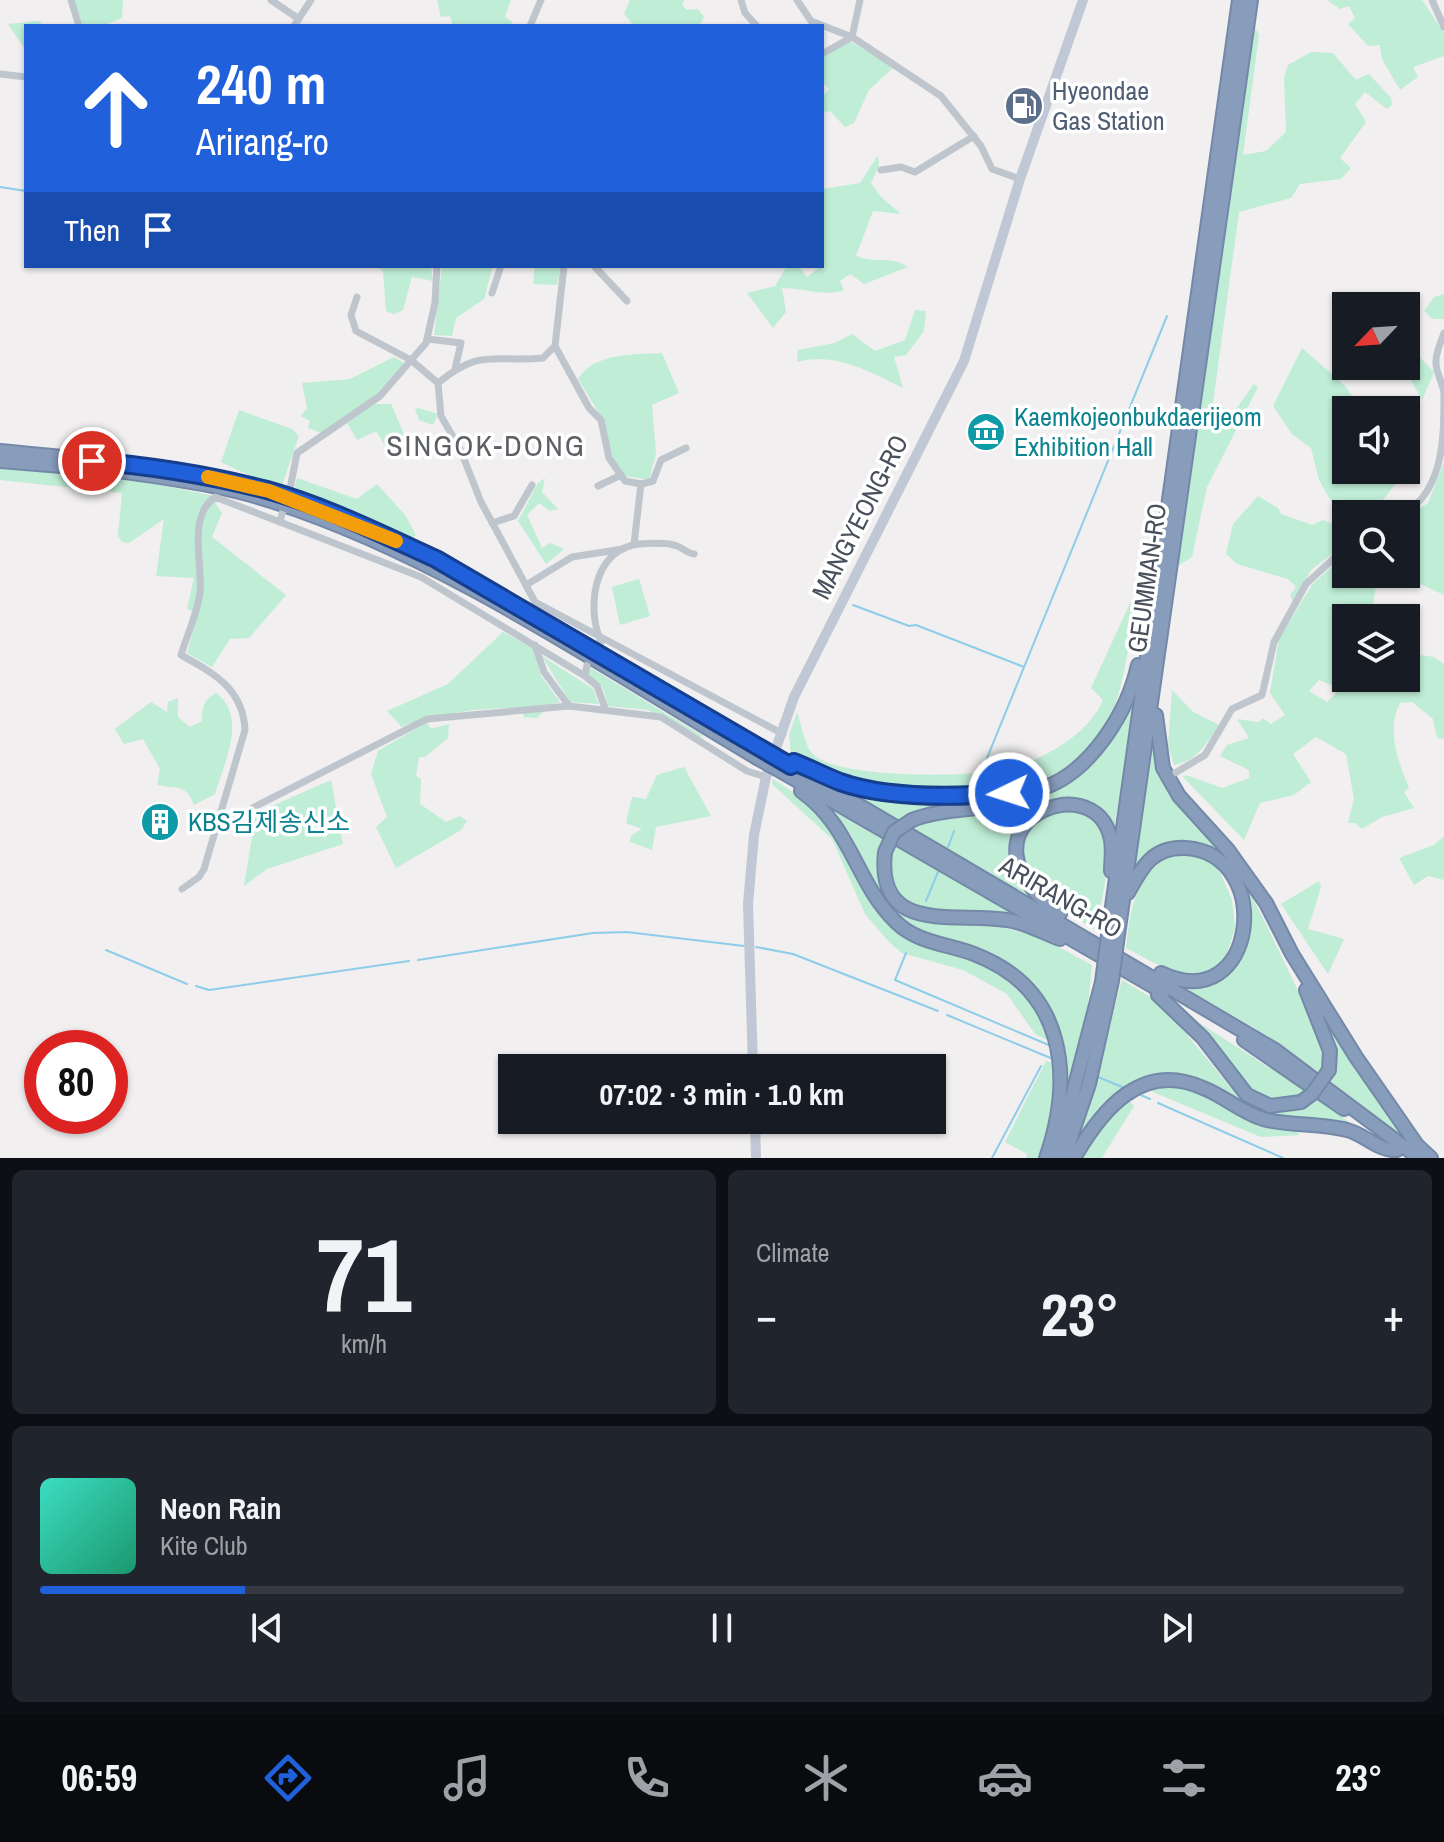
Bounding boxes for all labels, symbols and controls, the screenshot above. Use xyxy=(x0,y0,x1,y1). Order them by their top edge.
text: 240 m xyxy=(196,46,326,121)
icon: ahead xyxy=(64,56,168,160)
place label: Hyeondae Gas Station xyxy=(1052,73,1165,138)
fuel station icon: Hyeondae Gas Station xyxy=(1003,85,1045,127)
text: Arirang-ro xyxy=(196,118,329,166)
icon: arrive xyxy=(136,208,180,252)
text: Then xyxy=(64,210,120,250)
north arrow xyxy=(1332,292,1420,380)
map controls xyxy=(1332,292,1420,692)
button: sound xyxy=(1332,396,1420,484)
place label: Kaemkojeonbukdaerijeom Exhibition Hall xyxy=(1014,399,1262,464)
museum icon: Kaemkojeonbukdaerijeom Exhibition Hall xyxy=(965,411,1007,453)
district label: SINGOK-DONG xyxy=(386,425,586,465)
pin xyxy=(58,427,126,495)
street label: MANGYEONG-RO xyxy=(803,429,916,605)
icon: arrive xyxy=(70,439,114,483)
button: search xyxy=(1332,500,1420,588)
street label: GEUMMAN-RO xyxy=(1119,501,1174,655)
button: layers xyxy=(1332,604,1420,692)
position arrow xyxy=(967,751,1051,835)
building icon: KBS김제송신소 xyxy=(139,801,181,843)
place label: KBS김제송신소 xyxy=(188,804,350,839)
street label: ARIRANG-RO xyxy=(993,847,1129,946)
speed limit sign: 80 xyxy=(24,1030,128,1134)
text: 07:02 · 3 min · 1.0 km xyxy=(600,1074,844,1114)
text: 71 xyxy=(317,1204,411,1344)
text: Climate xyxy=(756,1235,829,1270)
text: 23° xyxy=(1041,1274,1119,1355)
text: − xyxy=(756,1285,777,1345)
text: + xyxy=(1383,1285,1404,1345)
text: km/h xyxy=(341,1326,387,1361)
text: Neon Rain xyxy=(160,1488,282,1528)
text: Kite Club xyxy=(160,1528,248,1563)
icon: previous xyxy=(245,1606,289,1650)
icon: pause xyxy=(700,1606,744,1650)
icon: next xyxy=(1155,1606,1199,1650)
icon: directions xyxy=(260,1750,316,1806)
icon: music xyxy=(439,1750,495,1806)
icon: phone xyxy=(619,1750,675,1806)
icon: climate xyxy=(798,1750,854,1806)
icon: car xyxy=(977,1750,1033,1806)
icon: filters xyxy=(1156,1750,1212,1806)
text: 06:59 xyxy=(62,1754,137,1802)
text: 23° xyxy=(1335,1754,1382,1802)

